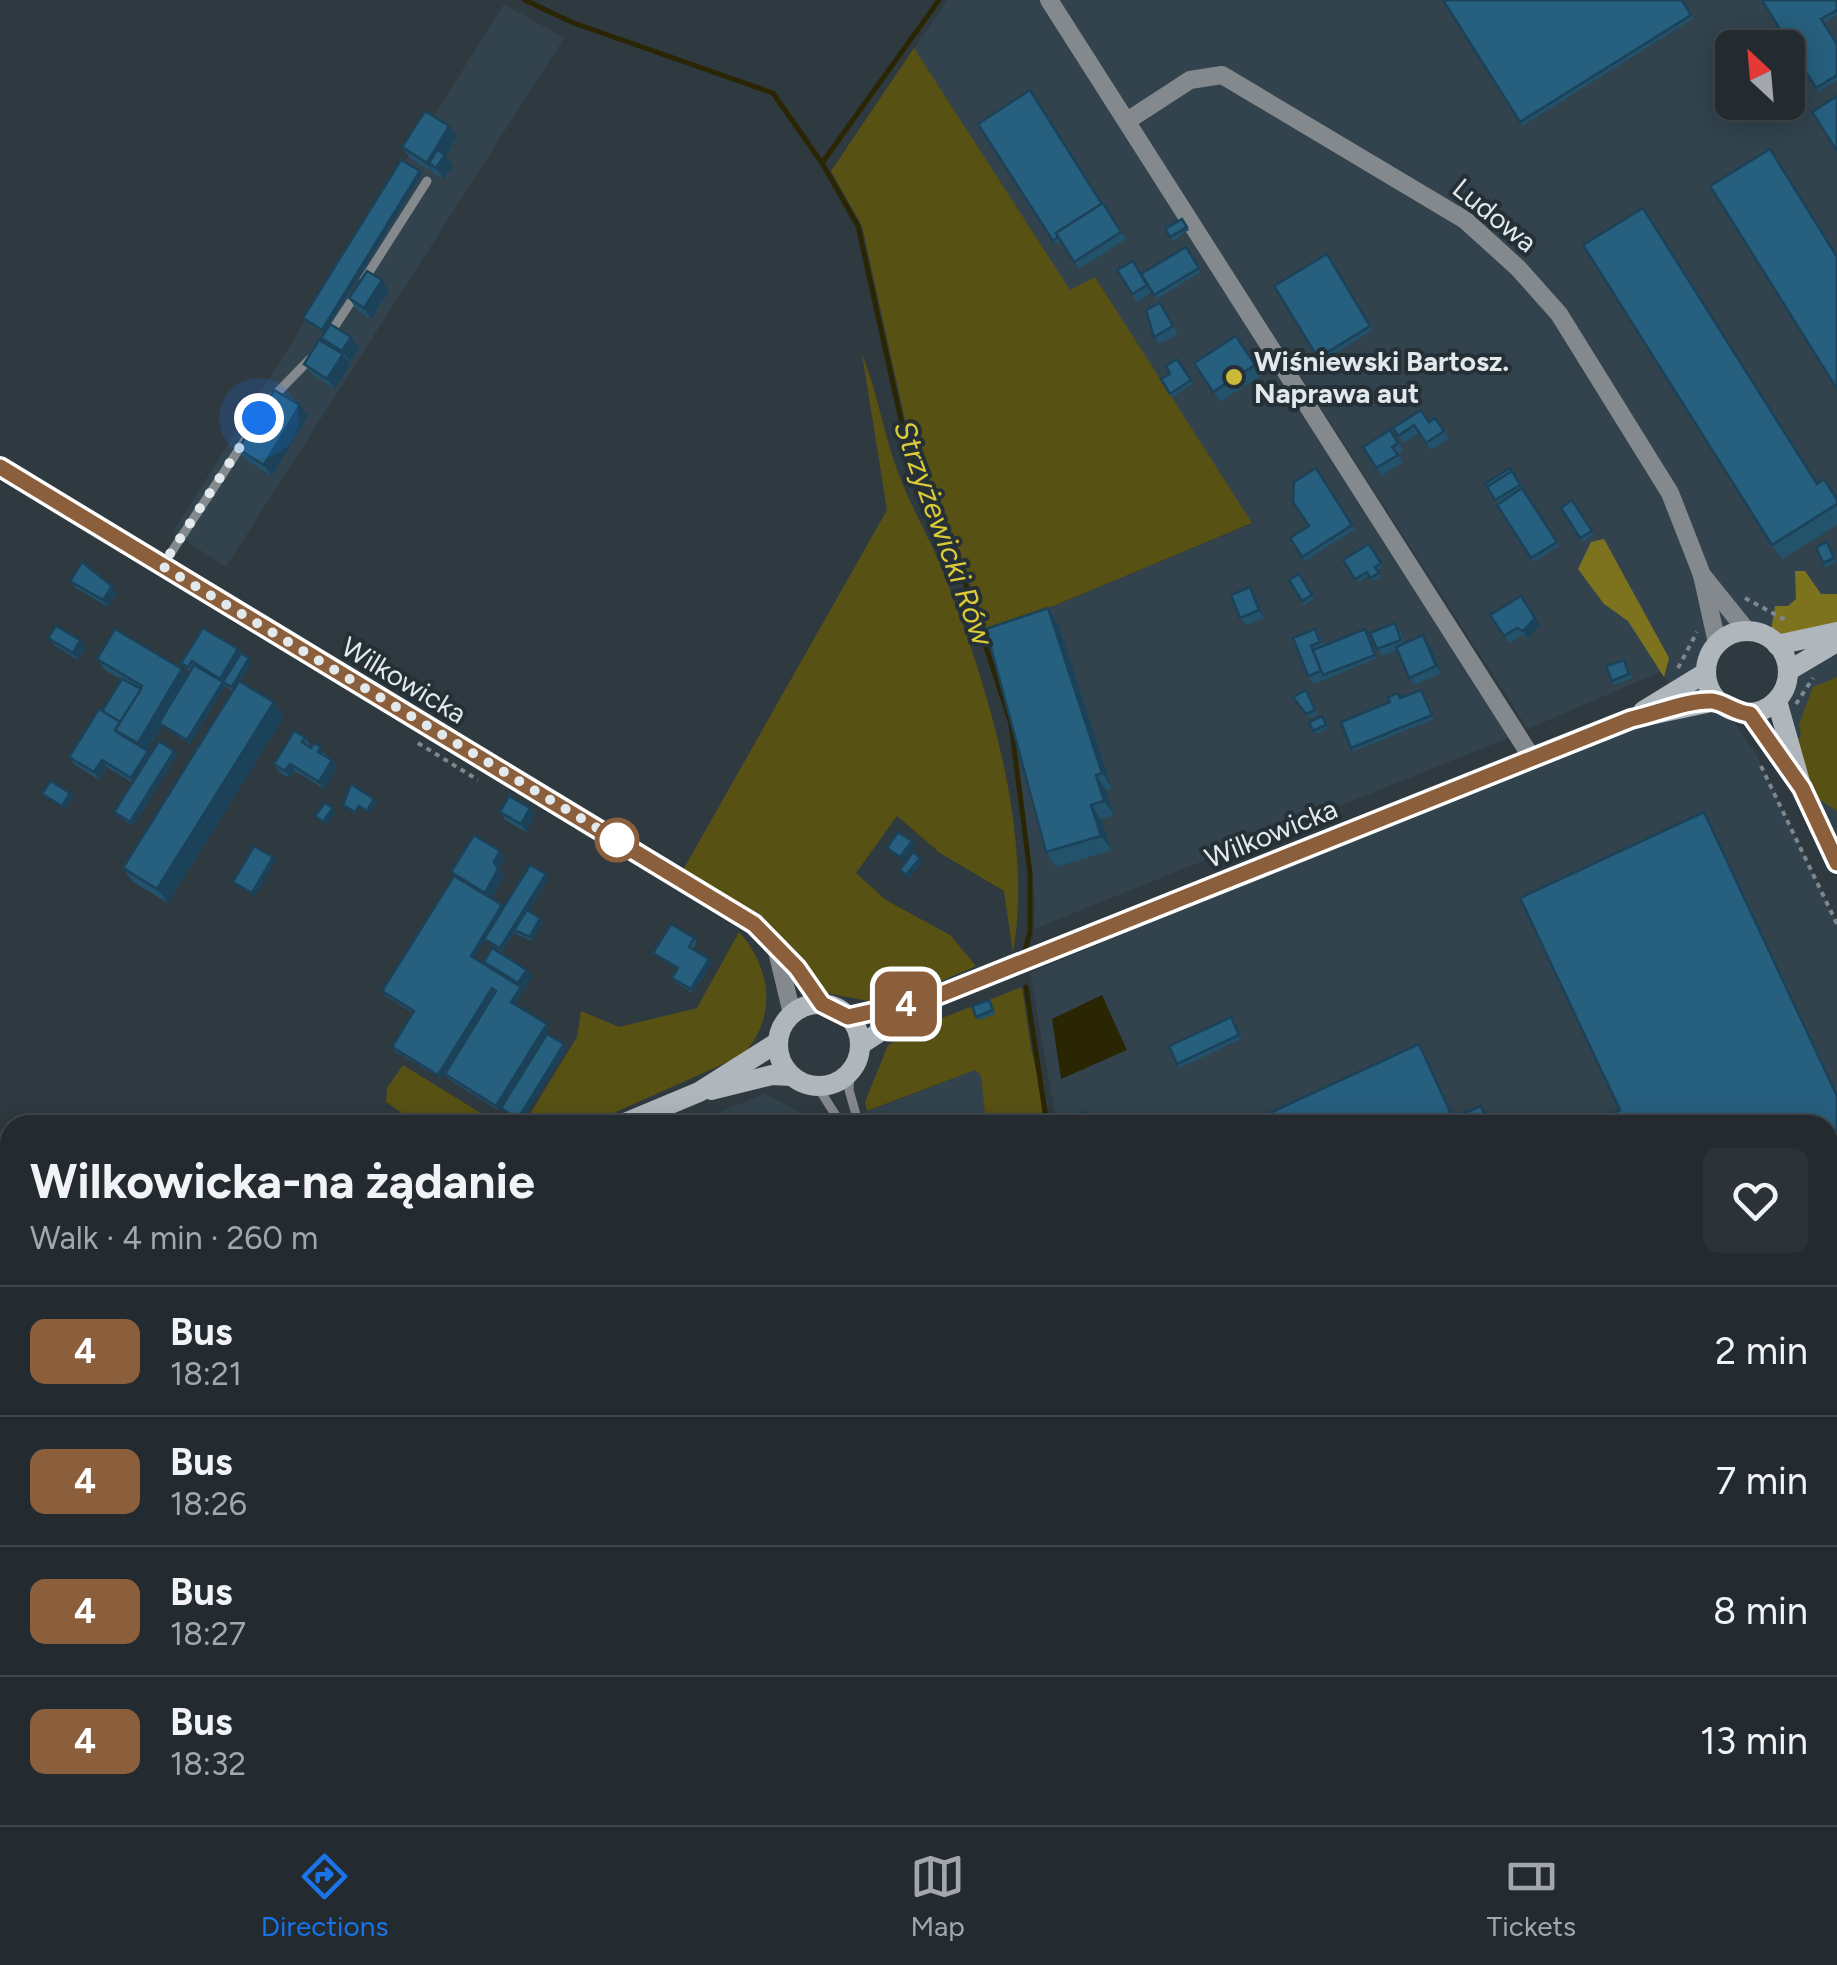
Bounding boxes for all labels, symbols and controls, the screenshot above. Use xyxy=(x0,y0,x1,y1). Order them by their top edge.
north arrow xyxy=(1715,30,1805,120)
map controls xyxy=(1715,30,1805,120)
street label: Ludowa xyxy=(1446,171,1544,259)
place label: Wiśniewski Bartosz. Naprawa aut xyxy=(1254,344,1509,410)
marker: Wiśniewski Bartosz. Naprawa aut xyxy=(1223,366,1245,388)
your location xyxy=(234,393,284,443)
water label: Strzyżewicki Rów xyxy=(886,415,1002,652)
street label: Wilkowicka xyxy=(335,629,473,731)
street label: Wilkowicka xyxy=(1200,791,1342,875)
unlabelled marker xyxy=(596,819,638,861)
line badge: 4 xyxy=(874,972,938,1036)
text: 4 xyxy=(895,983,917,1025)
button: heart xyxy=(1703,1148,1808,1253)
text: Wilkowicka-na żądanie xyxy=(30,1152,535,1210)
text: Walk · 4 min · 260 m xyxy=(30,1219,318,1257)
text: Bus xyxy=(170,1309,233,1355)
text: 2 min xyxy=(1715,1328,1808,1374)
text: 4 xyxy=(74,1330,96,1372)
text: 18:21 xyxy=(170,1355,242,1393)
text: Bus xyxy=(170,1439,233,1485)
text: 7 min xyxy=(1716,1458,1808,1504)
text: 4 xyxy=(74,1460,96,1502)
text: 18:26 xyxy=(170,1485,247,1523)
text: Bus xyxy=(170,1569,233,1615)
text: 8 min xyxy=(1713,1588,1808,1634)
text: 4 xyxy=(74,1590,96,1632)
text: 18:27 xyxy=(170,1615,246,1653)
text: Bus xyxy=(170,1699,233,1745)
text: 13 min xyxy=(1700,1718,1808,1764)
text: 4 xyxy=(74,1720,96,1762)
text: 18:32 xyxy=(170,1745,246,1783)
tab: Directions xyxy=(261,1849,388,1943)
tab: Map xyxy=(910,1849,965,1943)
tab: Tickets xyxy=(1487,1849,1576,1943)

